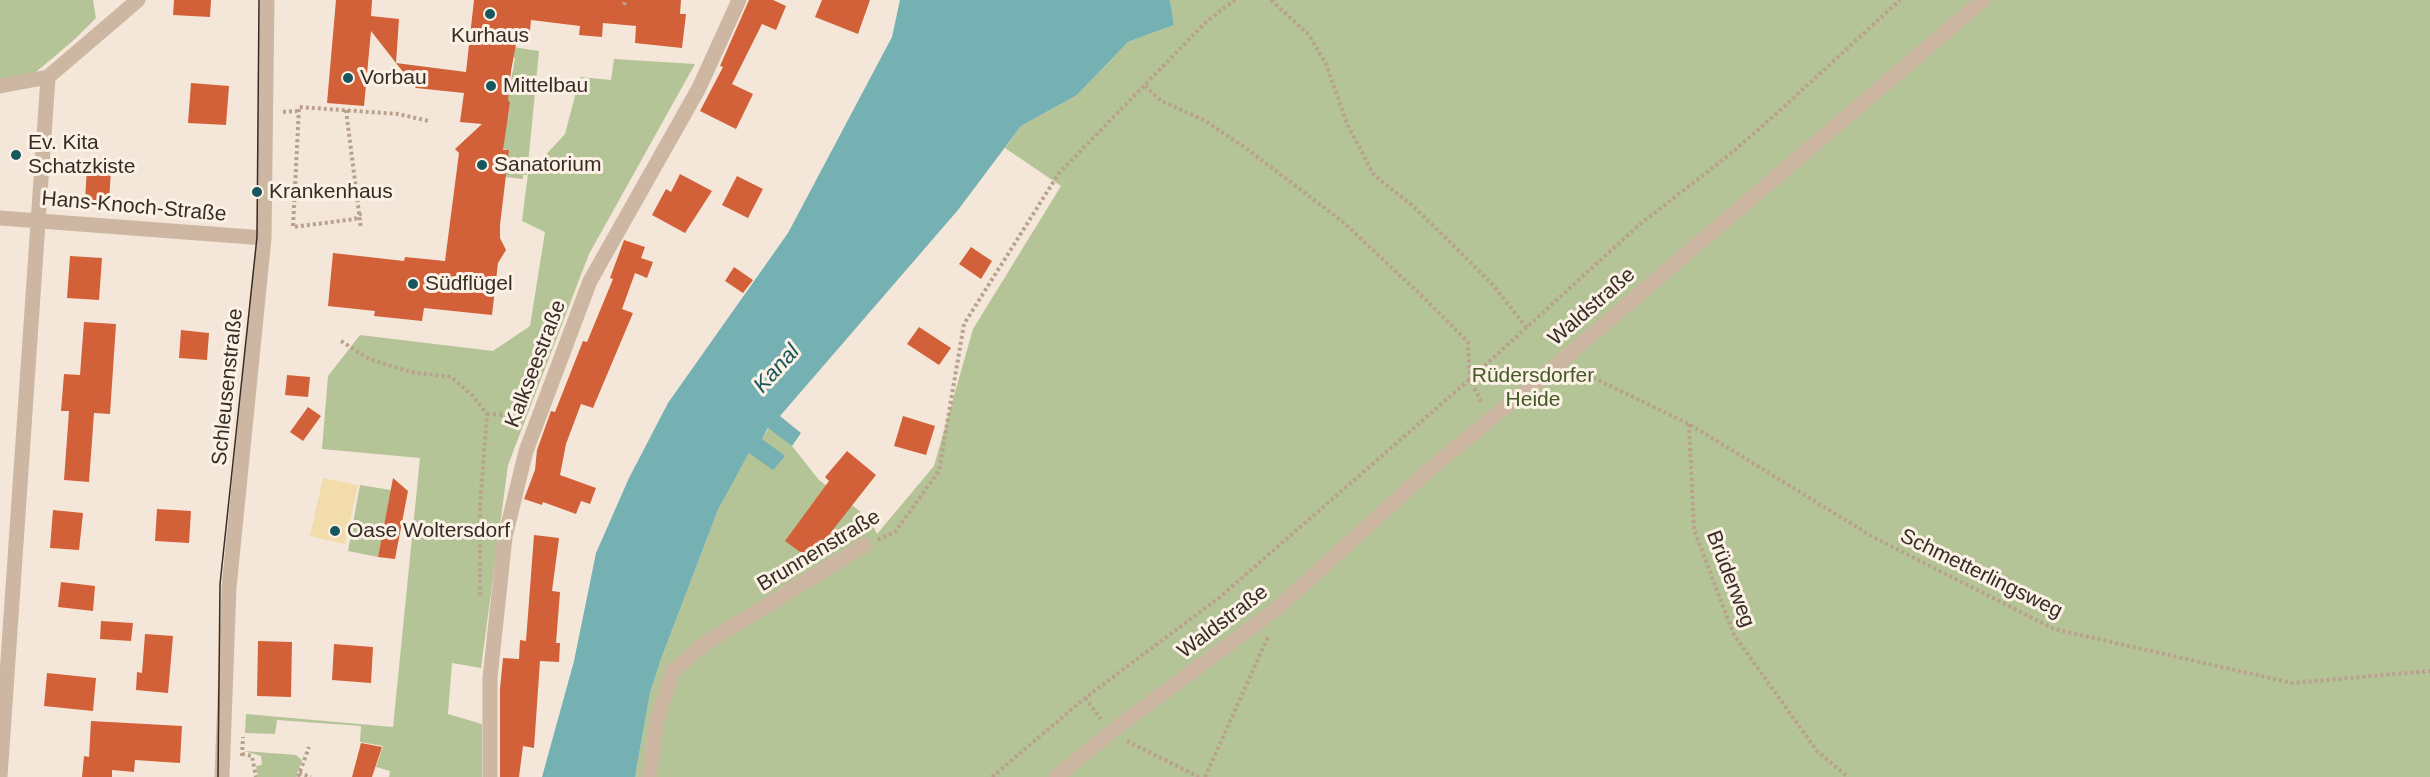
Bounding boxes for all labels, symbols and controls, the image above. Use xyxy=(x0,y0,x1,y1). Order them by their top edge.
marker: Kurhaus xyxy=(483,7,497,21)
place label: Kurhaus xyxy=(451,23,529,49)
place label: Vorbau xyxy=(360,65,427,91)
marker: Vorbau xyxy=(341,71,355,85)
place label: Mittelbau xyxy=(503,73,588,99)
marker: Mittelbau xyxy=(484,79,498,93)
place label: Ev. Kita Schatzkiste xyxy=(28,130,135,180)
marker: Ev. Kita Schatzkiste xyxy=(9,148,23,162)
place label: Sanatorium xyxy=(494,152,601,178)
marker: Sanatorium xyxy=(475,158,489,172)
place label: Krankenhaus xyxy=(269,179,393,205)
marker: Krankenhaus xyxy=(250,185,264,199)
street label: Hans-Knoch-Straße xyxy=(40,186,228,228)
street label: Waldstraße xyxy=(1544,263,1640,351)
place label: Südflügel xyxy=(425,271,513,297)
marker: Südflügel xyxy=(406,277,420,291)
street label: Kalkseestraße xyxy=(500,297,572,431)
street label: Schleusenstraße xyxy=(207,307,249,467)
water label: Kanal xyxy=(748,339,806,399)
park label: Rüdersdorfer Heide xyxy=(1472,363,1594,413)
street label: Brunnenstraße xyxy=(753,504,885,598)
place label: Oase Woltersdorf xyxy=(347,518,510,544)
marker: Oase Woltersdorf xyxy=(328,524,342,538)
street label: Schmetterlingsweg xyxy=(1896,524,2066,624)
street label: Brüderweg xyxy=(1700,527,1760,631)
street label: Waldstraße xyxy=(1173,580,1273,664)

